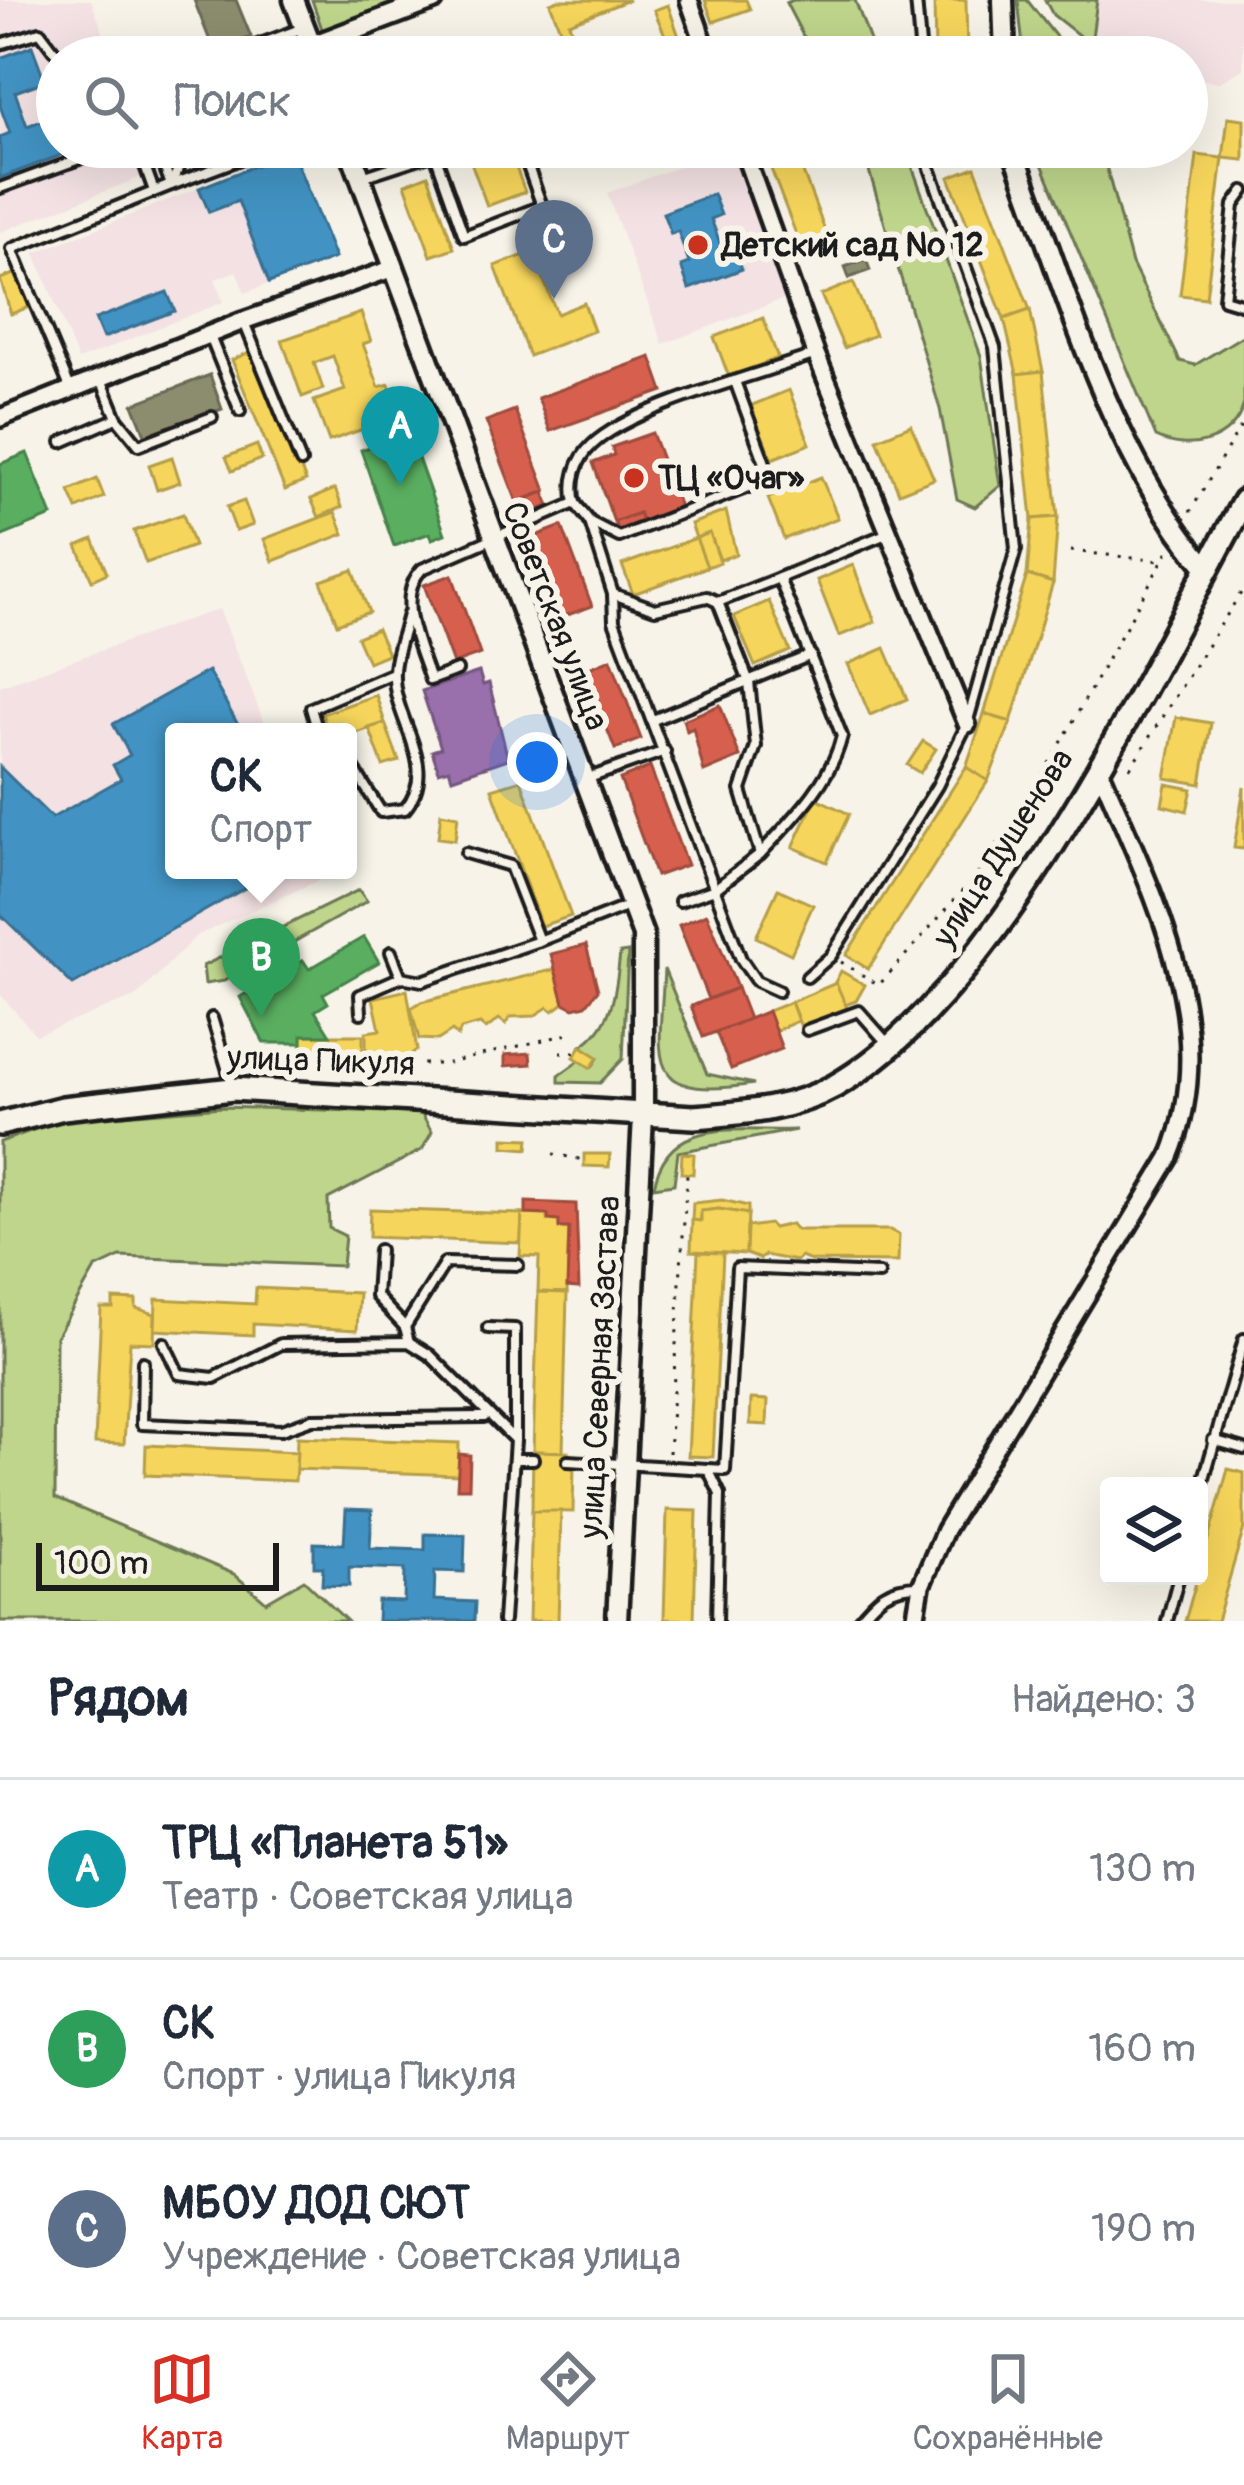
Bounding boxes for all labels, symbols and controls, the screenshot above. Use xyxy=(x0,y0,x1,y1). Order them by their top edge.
search box xyxy=(36,36,1208,168)
icon: search xyxy=(78,69,144,135)
text: Поиск xyxy=(174,74,291,130)
pin: C xyxy=(515,200,593,299)
place label: Детский сад № 12 xyxy=(720,225,984,266)
marker: Детский сад № 12 xyxy=(685,232,711,258)
pin: A xyxy=(361,386,439,485)
place label: ТЦ «Очаг» xyxy=(657,458,805,499)
marker: ТЦ «Очаг» xyxy=(621,465,647,491)
street label: Советская улица xyxy=(493,496,617,736)
popup xyxy=(165,723,357,879)
your location xyxy=(507,732,567,792)
street label: улица Душенова xyxy=(923,741,1082,956)
text: СК xyxy=(210,749,263,805)
text: Спорт xyxy=(210,805,312,854)
pin: B xyxy=(222,918,300,1017)
street label: улица Пикуля xyxy=(225,1037,416,1085)
street label: улица Северная Застава xyxy=(570,1195,629,1540)
map controls xyxy=(1100,1477,1208,1585)
button: layers xyxy=(1100,1477,1208,1585)
scale bar xyxy=(36,1537,279,1590)
text: 100 m xyxy=(54,1543,148,1584)
text: Рядом xyxy=(48,1667,189,1731)
text: Найдено: 3 xyxy=(1011,1675,1196,1724)
text: ТРЦ «Планета 51» xyxy=(162,1816,508,1872)
text: A xyxy=(74,1844,100,1893)
text: 130 m xyxy=(1089,1844,1196,1893)
text: Театр · Советская улица xyxy=(162,1872,573,1921)
text: СК xyxy=(162,1996,216,2052)
text: B xyxy=(76,2024,98,2073)
text: 160 m xyxy=(1088,2024,1196,2073)
text: Спорт · улица Пикуля xyxy=(162,2052,516,2101)
text: МБОУ ДОД СЮТ xyxy=(162,2176,471,2232)
text: C xyxy=(75,2204,99,2253)
text: 190 m xyxy=(1091,2204,1196,2253)
text: Учреждение · Советская улица xyxy=(162,2232,681,2281)
tab: Карта xyxy=(141,2346,223,2459)
tab: Маршрут xyxy=(506,2346,630,2459)
tab: Сохранённые xyxy=(912,2346,1103,2459)

